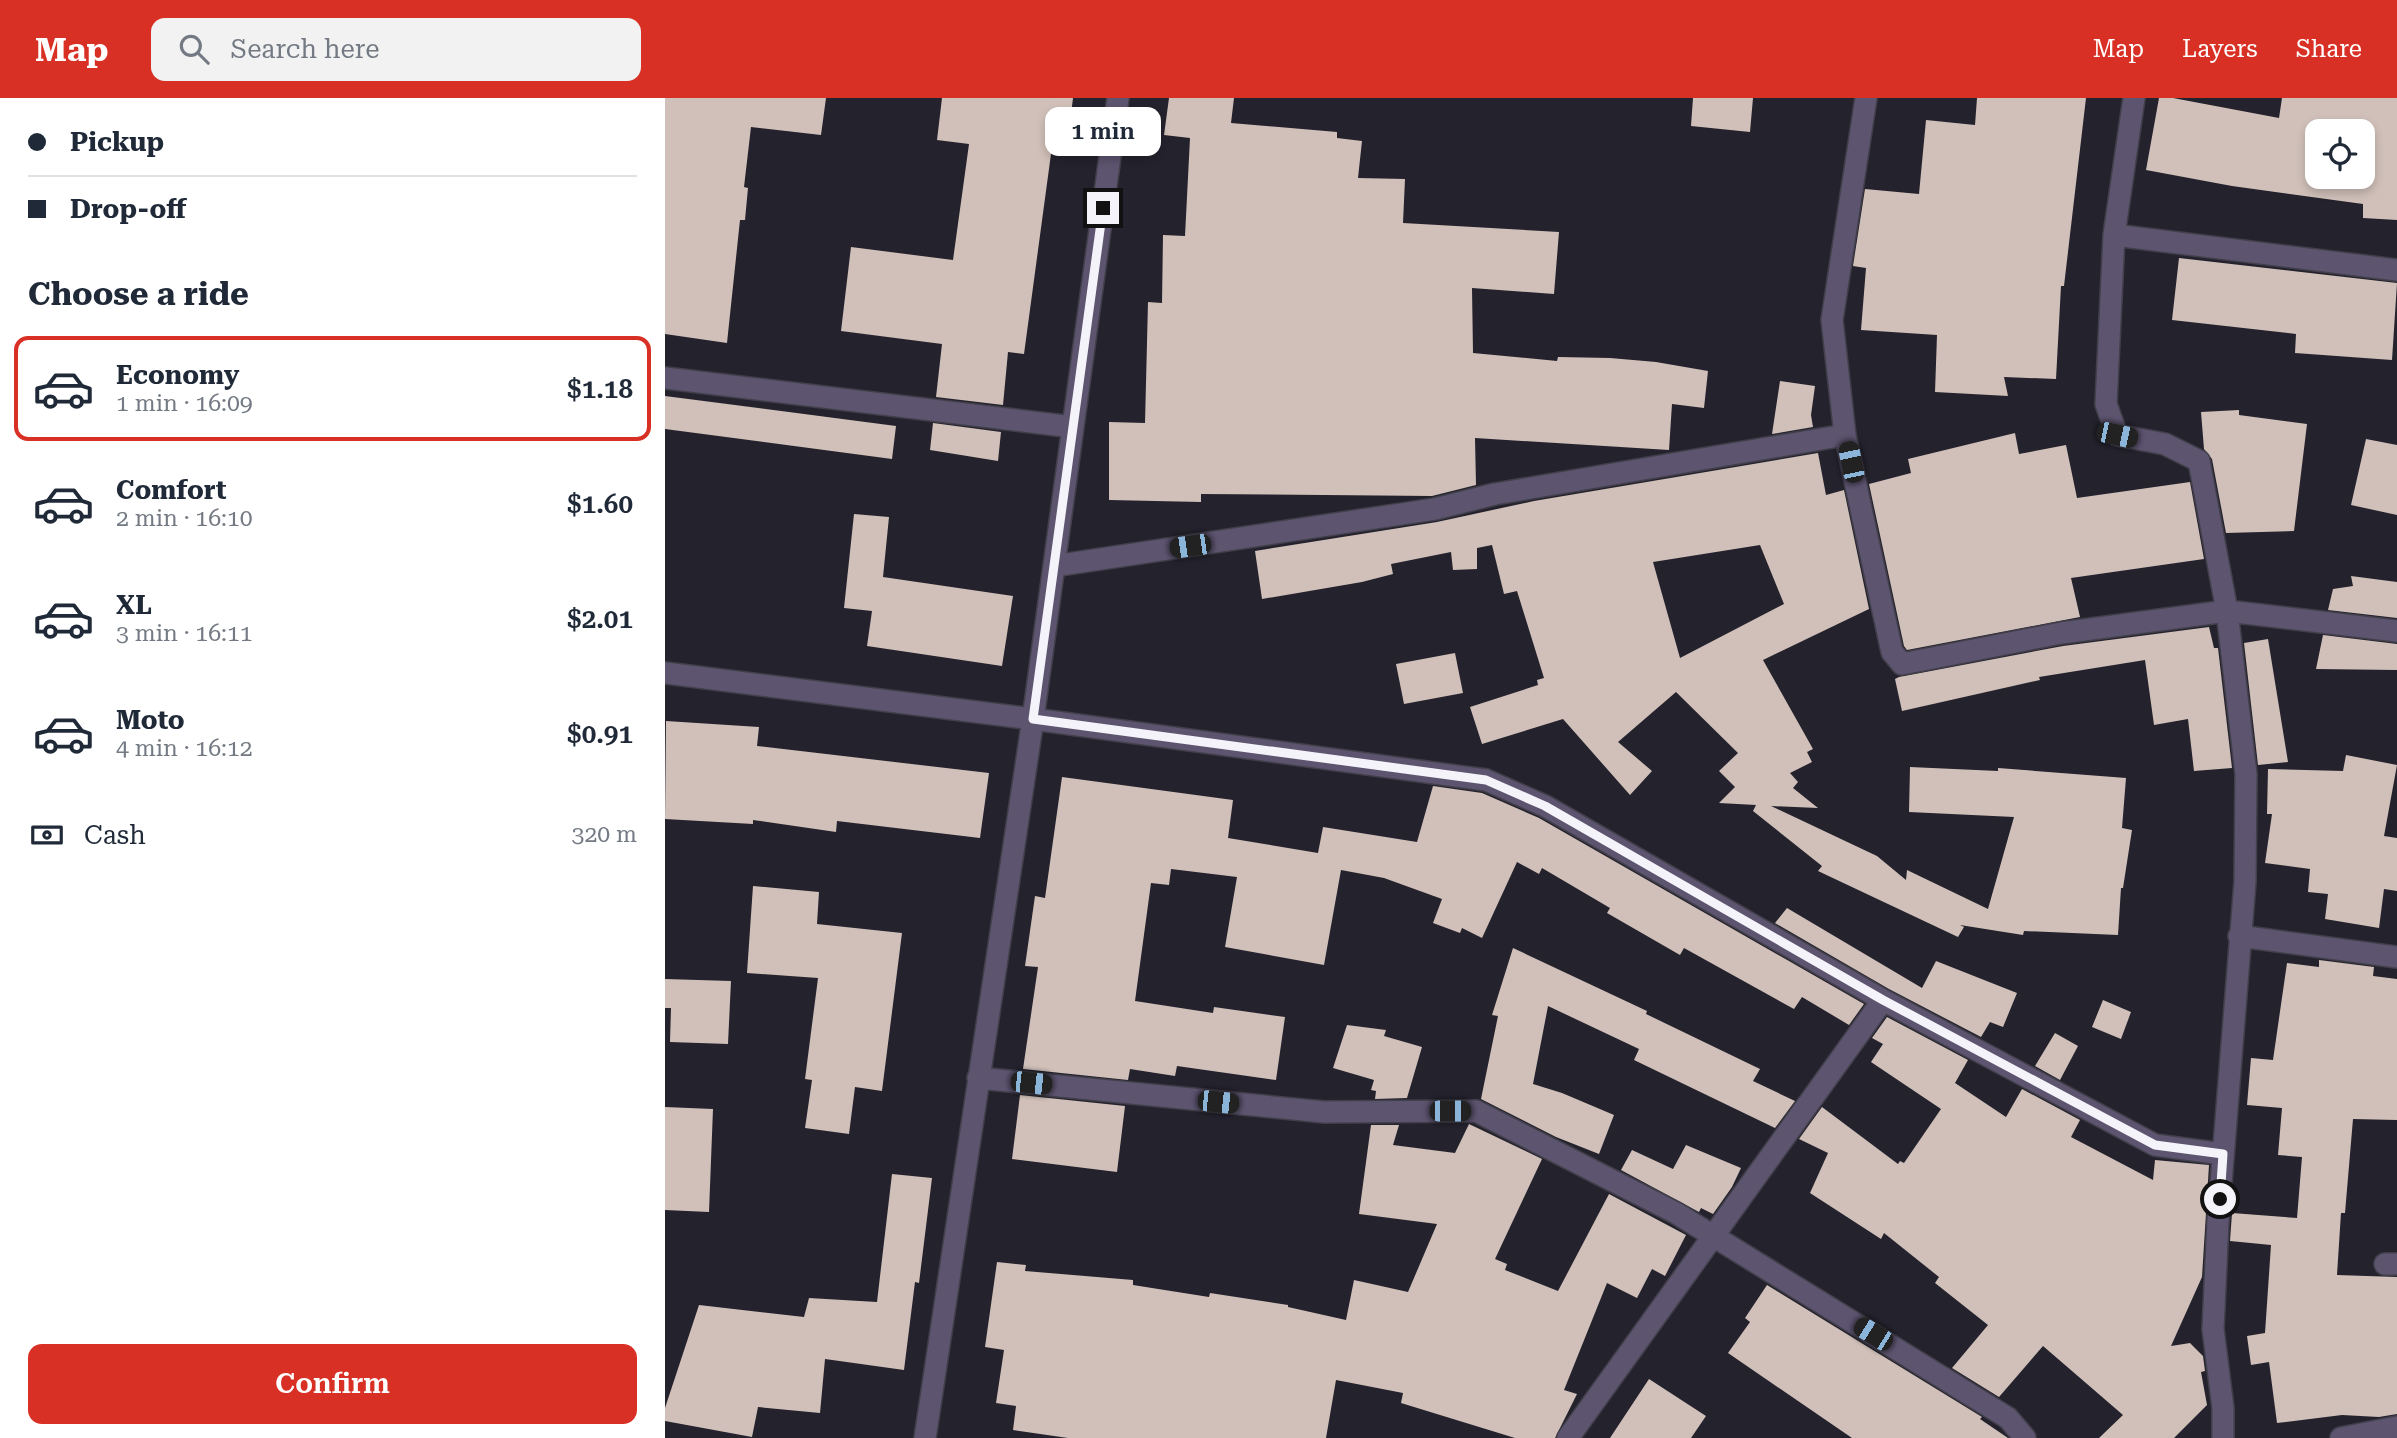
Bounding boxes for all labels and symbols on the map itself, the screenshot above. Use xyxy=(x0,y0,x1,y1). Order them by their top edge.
callout: 1 min xyxy=(1045,106,1161,155)
route end xyxy=(1087,192,1119,224)
car xyxy=(2095,420,2140,450)
car xyxy=(1837,439,1866,485)
car xyxy=(1168,533,1213,559)
car xyxy=(1010,1070,1053,1096)
car xyxy=(1197,1089,1240,1115)
car xyxy=(1430,1101,1472,1122)
route start xyxy=(2204,1183,2236,1215)
car xyxy=(1850,1314,1897,1354)

